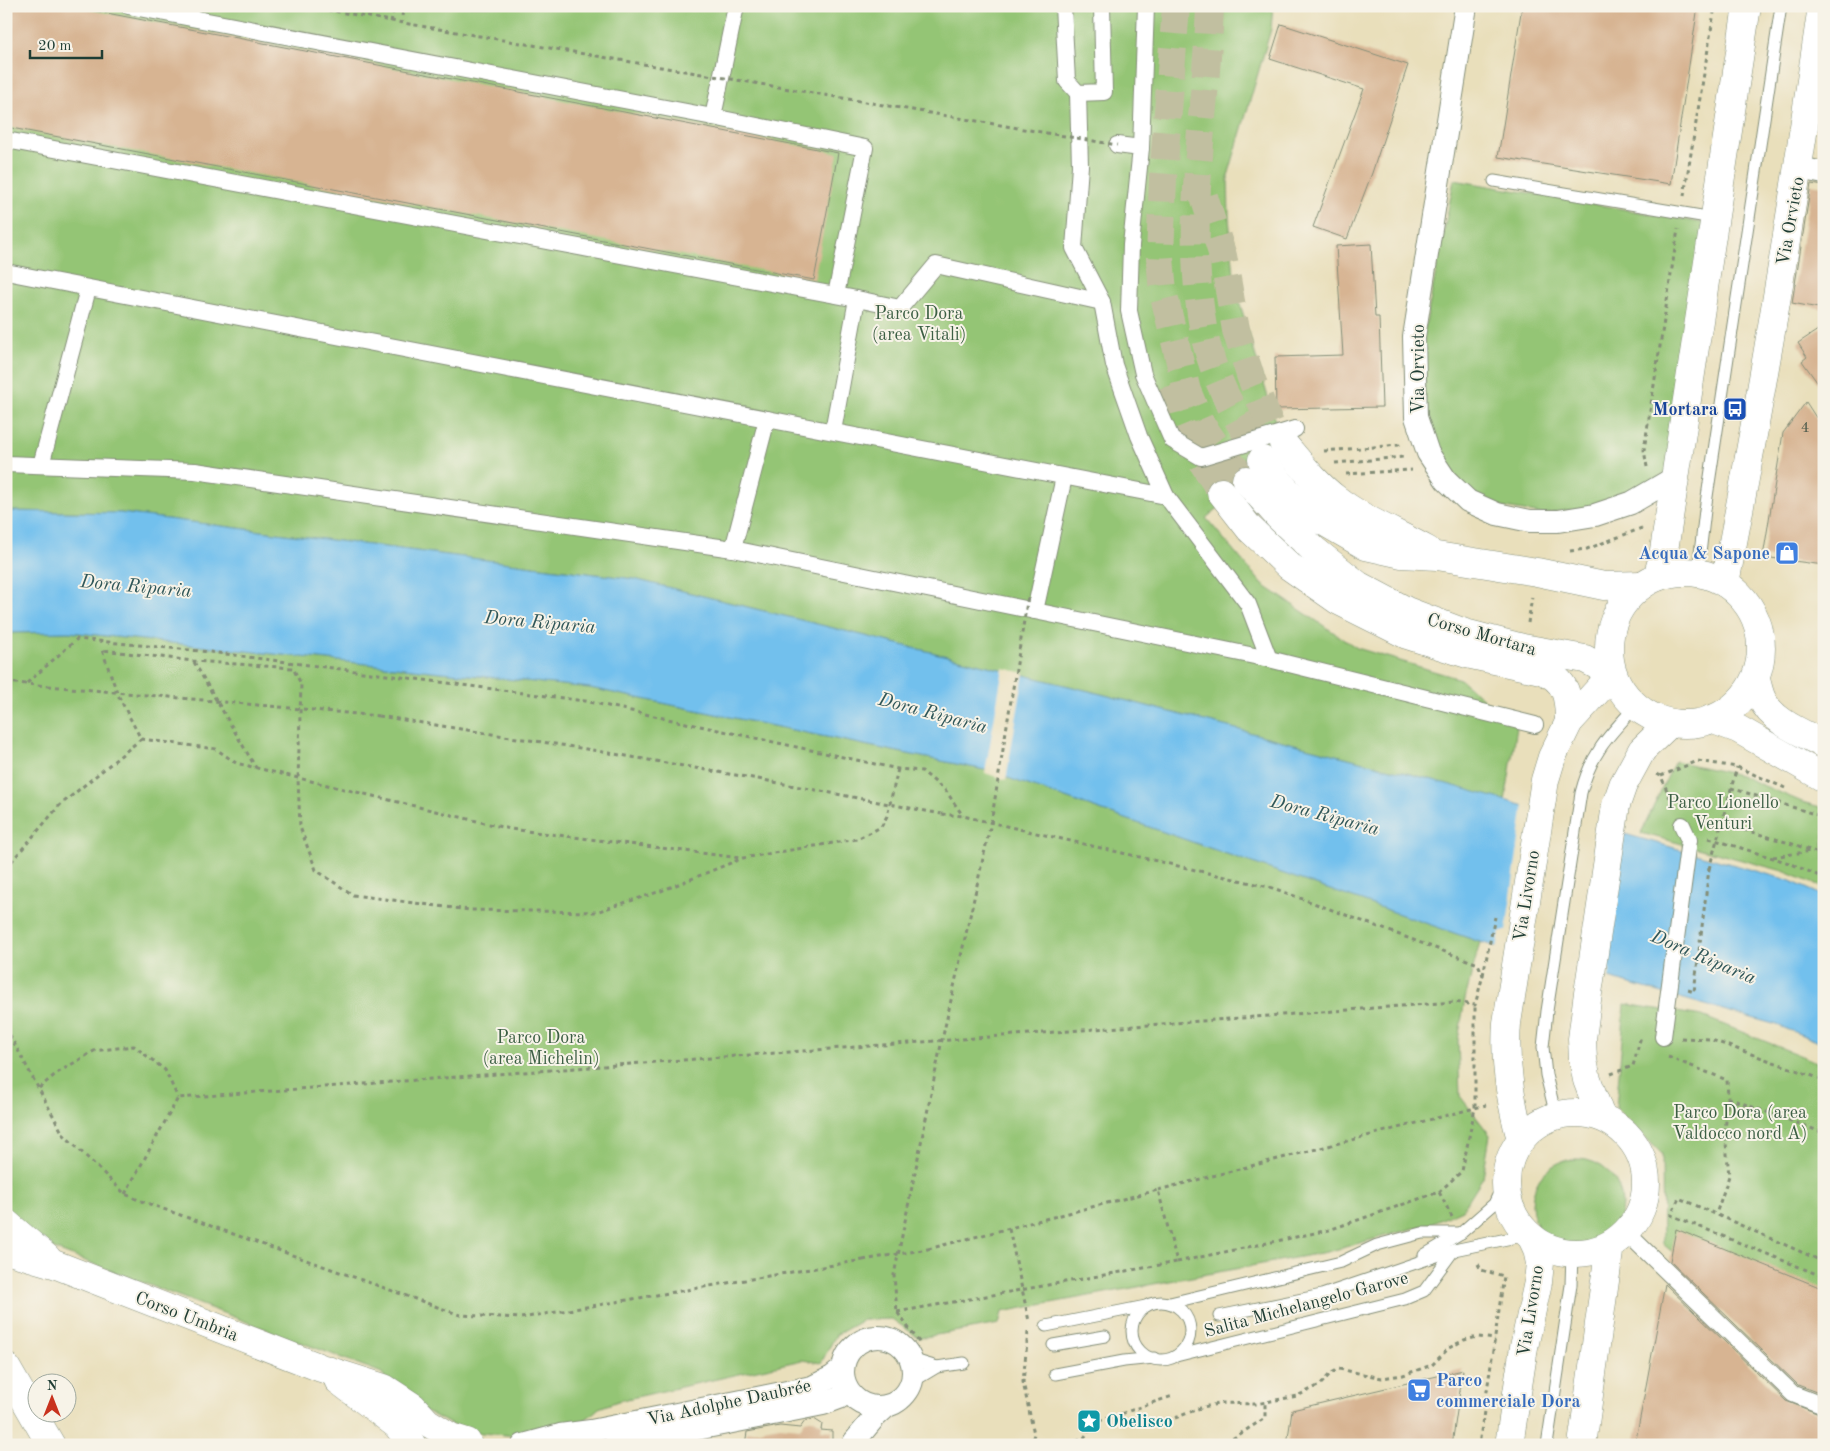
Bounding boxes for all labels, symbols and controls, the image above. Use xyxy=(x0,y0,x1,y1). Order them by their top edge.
scale bar xyxy=(30,28,102,60)
text: 20 m xyxy=(38,39,72,54)
street label: Via Orvieto xyxy=(1774,175,1808,267)
park label: Parco Dora (area Vitali) xyxy=(872,305,966,344)
street label: Via Orvieto xyxy=(1410,324,1428,414)
bus stop icon: Mortara xyxy=(1722,396,1748,422)
place label: Mortara xyxy=(1652,401,1718,419)
house number: 4 xyxy=(1801,421,1809,436)
shop icon: Acqua & Sapone xyxy=(1774,540,1800,566)
place label: Acqua & Sapone xyxy=(1638,545,1770,563)
water label: Dora Riparia xyxy=(78,573,192,602)
water label: Dora Riparia xyxy=(482,609,596,638)
street label: Corso Mortara xyxy=(1425,611,1539,659)
water label: Dora Riparia xyxy=(875,691,989,738)
water label: Dora Riparia xyxy=(1267,793,1381,840)
park label: Parco Lionello Venturi xyxy=(1667,794,1779,833)
street label: Via Livorno xyxy=(1511,849,1543,943)
water label: Dora Riparia xyxy=(1647,927,1758,989)
park label: Parco Dora (area Michelin) xyxy=(482,1029,600,1068)
park label: Parco Dora (area Valdocco nord A) xyxy=(1672,1103,1808,1143)
street label: Via Livorno xyxy=(1515,1264,1547,1358)
street label: Salita Michelangelo Garove xyxy=(1202,1269,1410,1341)
street label: Corso Umbria xyxy=(133,1289,241,1345)
place label: Parco commerciale Dora xyxy=(1436,1372,1581,1411)
north arrow xyxy=(28,1374,78,1424)
street label: Via Adolphe Daubrée xyxy=(646,1377,813,1429)
supermarket icon: Parco commerciale Dora xyxy=(1406,1377,1432,1403)
text: N xyxy=(47,1379,58,1393)
place icon: Obelisco xyxy=(1076,1408,1102,1434)
place label: Obelisco xyxy=(1106,1413,1173,1431)

